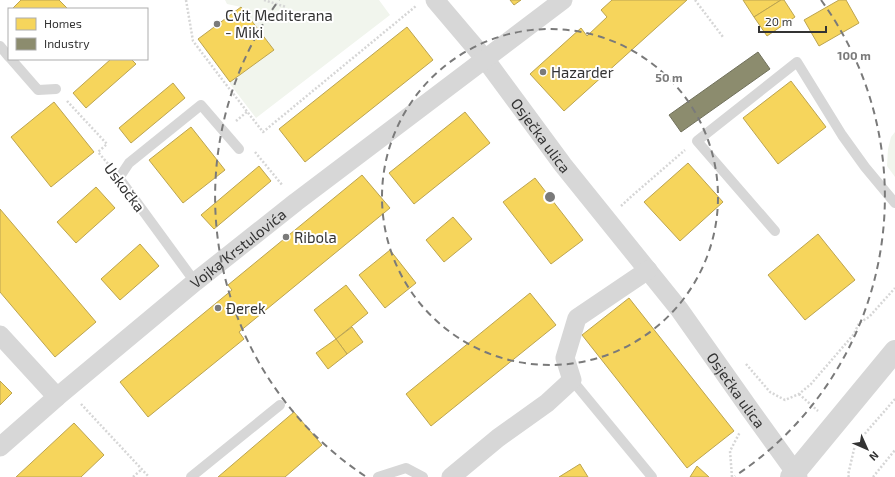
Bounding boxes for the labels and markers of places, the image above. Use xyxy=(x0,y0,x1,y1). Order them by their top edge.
place label: Cvit Mediterana - Miki xyxy=(225,6,333,41)
marker: Cvit Mediterana - Miki xyxy=(212,19,222,29)
place label: Hazarder xyxy=(551,63,614,81)
marker: Hazarder xyxy=(538,67,548,77)
centre of rings xyxy=(543,190,557,204)
place label: Ribola xyxy=(294,228,337,246)
marker: Ribola xyxy=(281,232,291,242)
place label: Đerek xyxy=(226,299,266,317)
marker: Đerek xyxy=(213,303,223,313)

